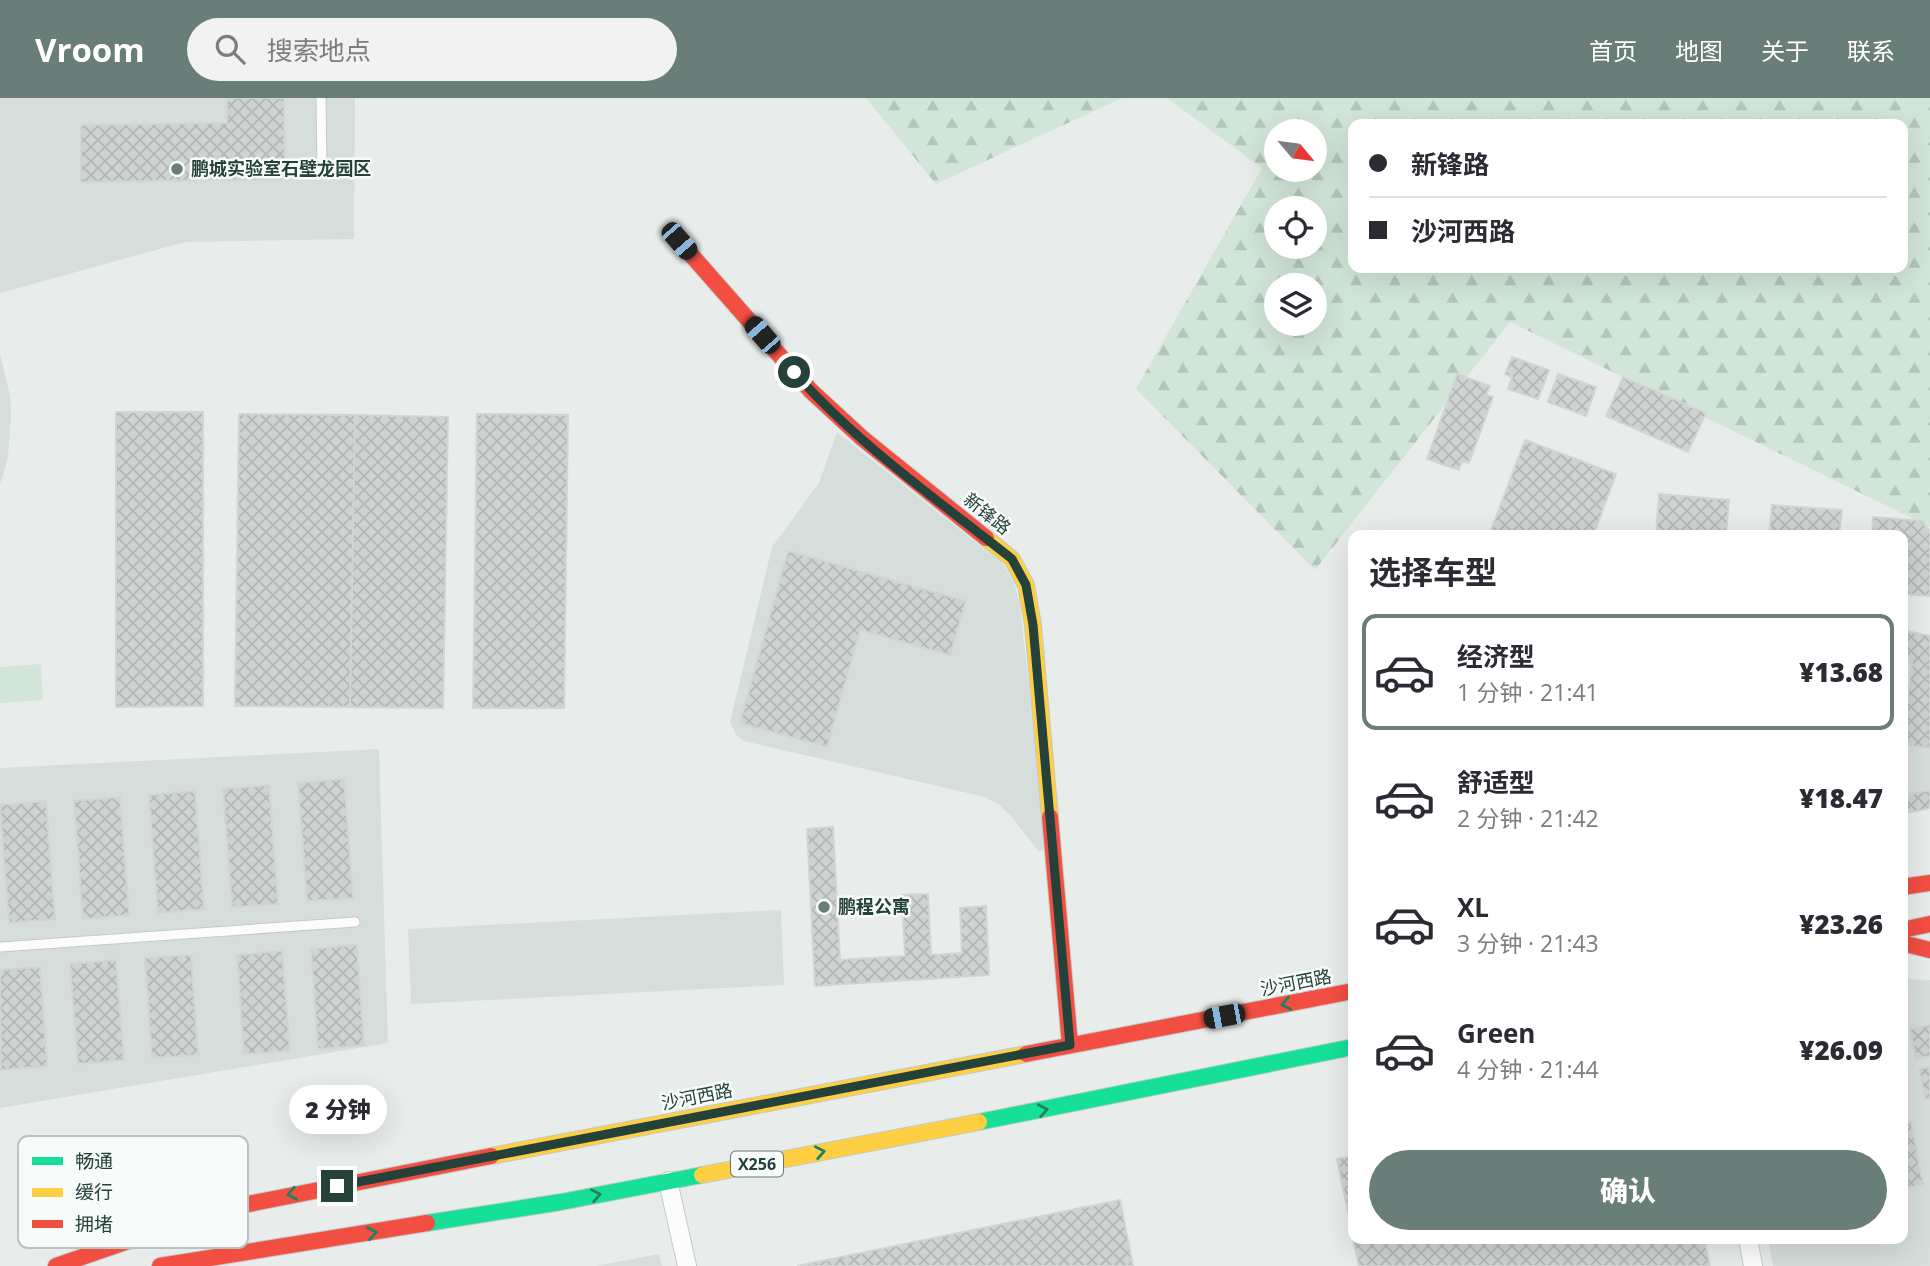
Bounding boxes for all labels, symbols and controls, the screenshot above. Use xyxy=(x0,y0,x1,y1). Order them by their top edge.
search box xyxy=(187,18,677,81)
text: Vroom xyxy=(35,27,145,72)
icon: search xyxy=(211,30,249,68)
text: 搜索地点 xyxy=(267,32,371,68)
text: 首页 xyxy=(1589,34,1637,67)
text: 地图 xyxy=(1675,34,1723,67)
text: 关于 xyxy=(1761,34,1809,67)
text: 联系 xyxy=(1847,34,1895,67)
north arrow xyxy=(1264,119,1326,182)
map controls xyxy=(1264,119,1327,336)
text: 新锋路 xyxy=(1411,146,1489,182)
place label: 鹏城实验室石壁龙园区 xyxy=(191,156,371,180)
marker: 鹏城实验室石壁龙园区 xyxy=(169,161,185,177)
button: locate xyxy=(1264,196,1327,259)
text: 沙河西路 xyxy=(1411,213,1515,249)
car xyxy=(658,218,701,264)
button: layers xyxy=(1264,273,1327,336)
car xyxy=(741,312,784,358)
route start xyxy=(778,356,810,388)
street label: 新锋路 xyxy=(959,487,1016,540)
text: 选择车型 xyxy=(1369,550,1497,593)
text: 经济型 xyxy=(1457,638,1535,674)
icon: car xyxy=(1373,641,1436,704)
text: ¥13.68 xyxy=(1799,654,1883,690)
text: 1 分钟 · 21:41 xyxy=(1457,676,1599,708)
text: 舒适型 xyxy=(1457,764,1535,800)
icon: car xyxy=(1373,767,1436,830)
text: ¥18.47 xyxy=(1799,780,1883,816)
text: 2 分钟 · 21:42 xyxy=(1457,802,1599,834)
text: XL xyxy=(1457,889,1489,925)
icon: car xyxy=(1373,893,1436,956)
place label: 鹏程公寓 xyxy=(838,894,910,918)
marker: 鹏程公寓 xyxy=(816,899,832,915)
text: ¥23.26 xyxy=(1799,906,1883,942)
text: 3 分钟 · 21:43 xyxy=(1457,927,1599,959)
street label: 沙河西路 xyxy=(1258,963,1333,1001)
one-way arrow xyxy=(1280,996,1292,1011)
car xyxy=(1202,1002,1247,1030)
text: Green xyxy=(1457,1015,1535,1051)
icon: car xyxy=(1373,1019,1436,1082)
text: ¥26.09 xyxy=(1799,1032,1883,1068)
text: 4 分钟 · 21:44 xyxy=(1457,1053,1599,1085)
street label: 沙河西路 xyxy=(659,1077,734,1115)
callout: 2 分钟 xyxy=(288,1084,386,1134)
text: 2 分钟 xyxy=(305,1093,371,1125)
one-way arrow xyxy=(1037,1103,1049,1118)
legend xyxy=(18,1136,248,1248)
one-way arrow xyxy=(814,1146,826,1161)
text: 畅通 xyxy=(75,1148,113,1174)
button: 确认 xyxy=(1369,1150,1887,1230)
road number: X256 xyxy=(731,1152,783,1176)
route end xyxy=(321,1170,353,1202)
text: 缓行 xyxy=(75,1179,113,1205)
one-way arrow xyxy=(286,1186,298,1201)
one-way arrow xyxy=(590,1188,602,1203)
text: 拥堵 xyxy=(75,1211,113,1237)
one-way arrow xyxy=(366,1226,378,1241)

